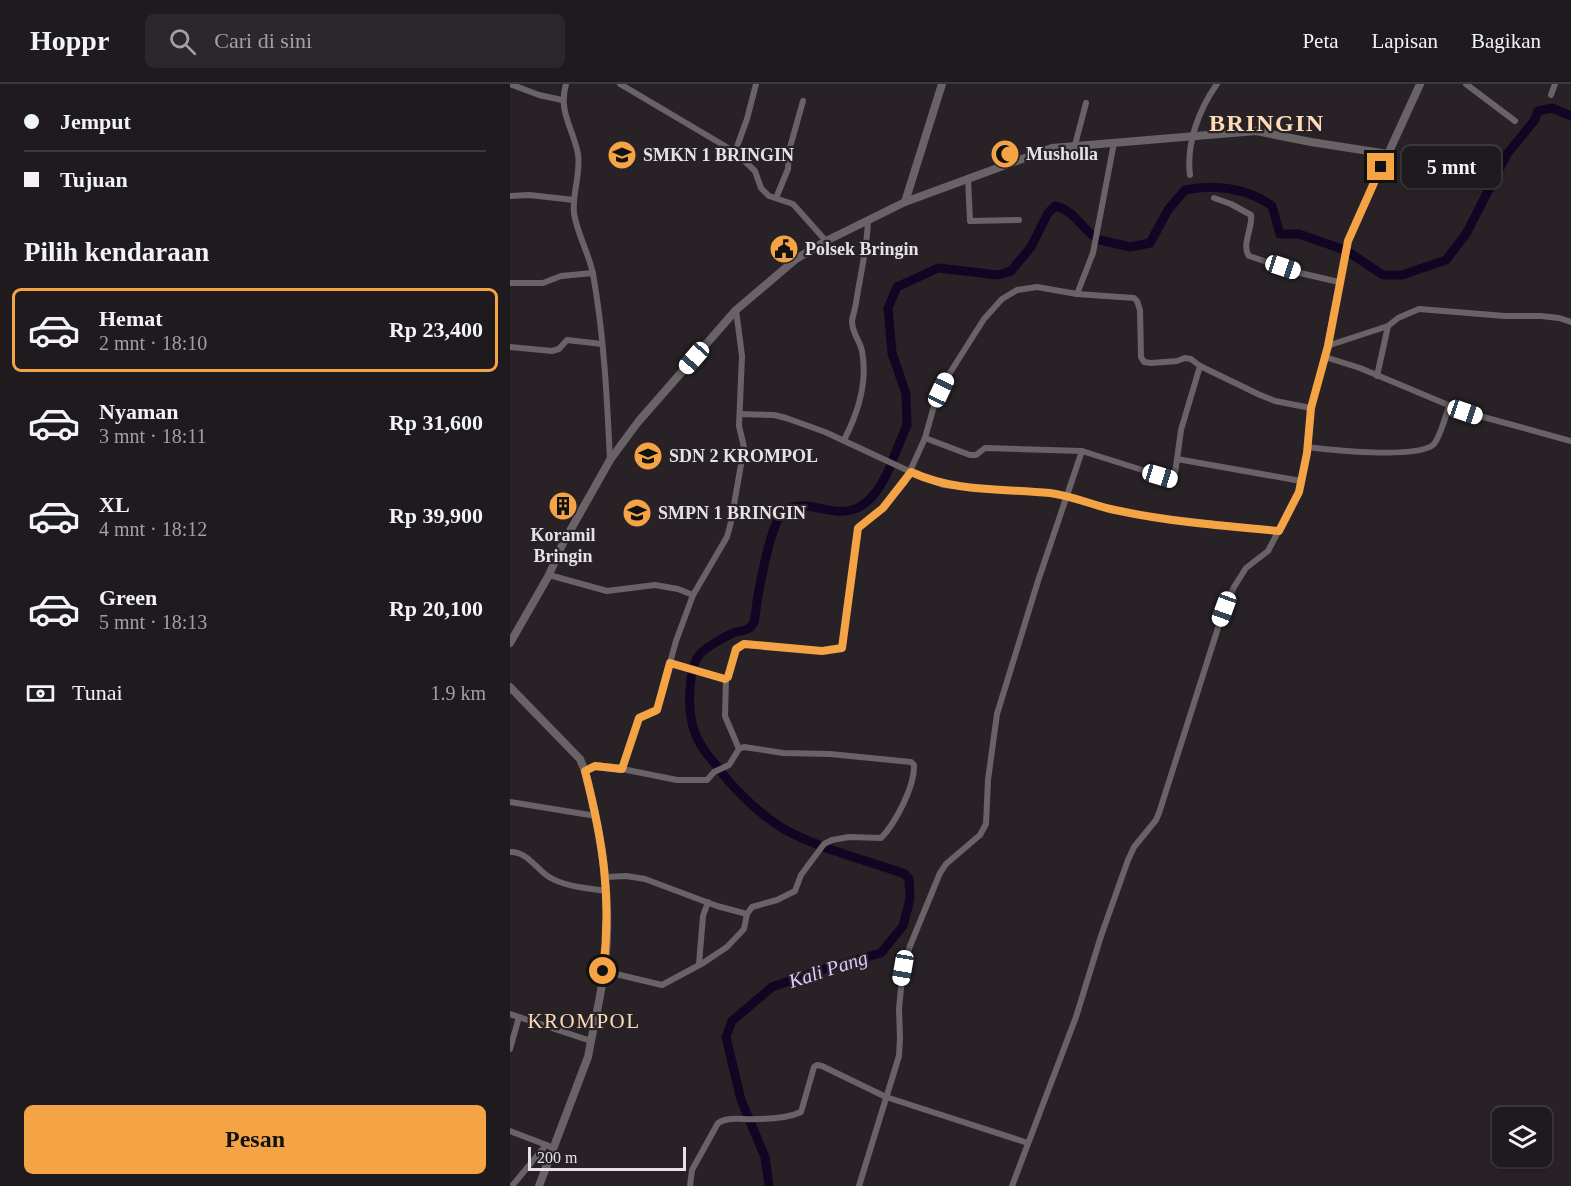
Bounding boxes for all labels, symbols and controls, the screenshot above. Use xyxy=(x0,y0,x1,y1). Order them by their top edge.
search box xyxy=(145,14,565,68)
text: Hoppr xyxy=(30,25,109,56)
icon: search xyxy=(166,25,199,58)
text: Cari di sini xyxy=(214,28,312,53)
text: Peta xyxy=(1302,29,1339,53)
text: Lapisan xyxy=(1372,29,1438,53)
text: Bagikan xyxy=(1471,29,1541,53)
text: Jemput xyxy=(60,109,131,134)
district label: BRINGIN xyxy=(1209,110,1325,136)
mosque icon: Musholla xyxy=(989,138,1021,170)
school or university icon: SMKN 1 BRINGIN xyxy=(606,139,638,171)
place label: Musholla xyxy=(1026,144,1098,164)
place label: SMKN 1 BRINGIN xyxy=(643,145,794,165)
callout: 5 mnt xyxy=(1402,146,1501,188)
route end xyxy=(1367,153,1394,180)
text: 5 mnt xyxy=(1427,156,1476,178)
text: Tujuan xyxy=(60,167,128,192)
public building icon: Polsek Bringin xyxy=(768,233,800,265)
text: Pilih kendaraan xyxy=(24,237,209,267)
place label: Polsek Bringin xyxy=(805,239,919,259)
car xyxy=(1263,253,1303,281)
icon: car xyxy=(27,303,81,357)
text: Hemat xyxy=(99,306,163,331)
text: Rp 23,400 xyxy=(389,317,483,342)
text: 2 mnt · 18:10 xyxy=(99,332,207,354)
car xyxy=(675,339,713,377)
car xyxy=(925,370,957,410)
icon: car xyxy=(27,396,81,450)
car xyxy=(1445,398,1485,426)
text: Nyaman xyxy=(99,399,178,424)
text: Rp 31,600 xyxy=(389,410,483,435)
text: 3 mnt · 18:11 xyxy=(99,425,207,447)
school or university icon: SDN 2 KROMPOL xyxy=(632,440,664,472)
place label: SDN 2 KROMPOL xyxy=(669,446,818,466)
car xyxy=(1140,462,1180,490)
icon: car xyxy=(27,489,81,543)
building icon: Koramil Bringin xyxy=(547,490,579,522)
text: XL xyxy=(99,492,130,517)
school or university icon: SMPN 1 BRINGIN xyxy=(621,497,653,529)
text: Rp 39,900 xyxy=(389,503,483,528)
place label: SMPN 1 BRINGIN xyxy=(658,503,806,523)
text: 4 mnt · 18:12 xyxy=(99,518,207,540)
place label: Koramil Bringin xyxy=(531,525,596,566)
icon: car xyxy=(27,582,81,636)
text: Green xyxy=(99,585,157,610)
car xyxy=(1209,589,1239,629)
text: Rp 20,100 xyxy=(389,596,483,621)
text: 5 mnt · 18:13 xyxy=(99,611,207,633)
icon: cash xyxy=(24,677,57,710)
text: Tunai xyxy=(72,680,123,705)
text: 1.9 km xyxy=(430,682,486,704)
water label: Kali Pang xyxy=(785,946,871,993)
car xyxy=(891,949,915,987)
route start xyxy=(589,957,616,984)
district label: KROMPOL xyxy=(527,1009,641,1033)
button: Pesan xyxy=(24,1105,486,1174)
map controls xyxy=(1492,1107,1552,1167)
button: layers xyxy=(1492,1107,1552,1167)
scale bar xyxy=(528,1144,686,1172)
text: 200 m xyxy=(537,1149,577,1166)

